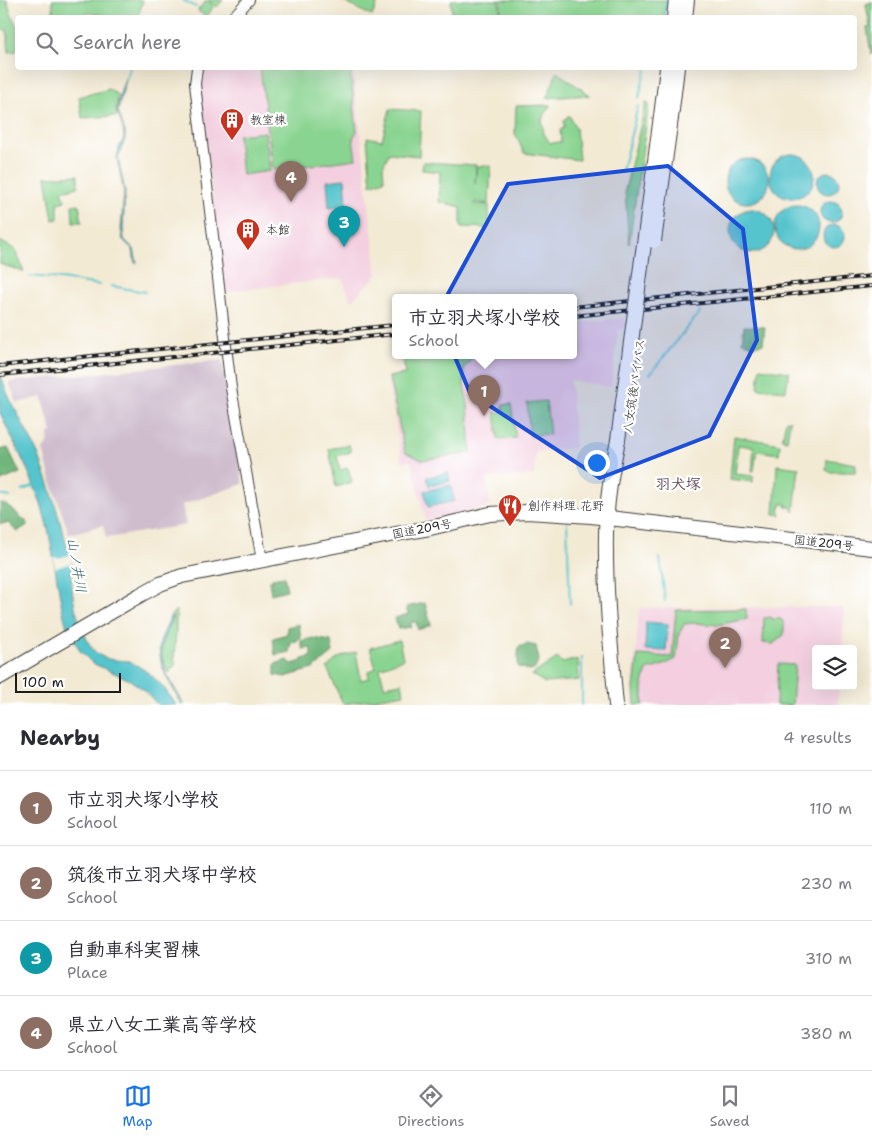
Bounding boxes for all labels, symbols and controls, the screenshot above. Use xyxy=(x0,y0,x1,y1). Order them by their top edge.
search box xyxy=(15,15,857,70)
icon: search xyxy=(33,29,61,57)
text: Search here xyxy=(73,30,182,55)
building icon: 教室棟 xyxy=(219,107,245,141)
place label: 教室棟 xyxy=(250,112,286,128)
pin: 4 xyxy=(275,161,307,202)
pin: 3 xyxy=(328,206,360,247)
building icon: 本館 xyxy=(235,217,261,251)
place label: 本館 xyxy=(266,222,290,238)
popup xyxy=(392,294,577,359)
text: 市立羽犬塚小学校 xyxy=(408,305,561,330)
text: School xyxy=(408,330,459,351)
street label: 八女筑後バイパス xyxy=(619,337,649,435)
pin: 1 xyxy=(468,375,500,416)
your location xyxy=(584,450,610,476)
district label: 羽犬塚 xyxy=(655,474,701,494)
restaurant icon: 創作料理 花野 xyxy=(497,493,523,527)
place label: 創作料理 花野 xyxy=(528,498,604,514)
street label: 国道209号 xyxy=(391,515,453,543)
street label: 国道209号 xyxy=(793,532,855,554)
water label: 山ノ井川 xyxy=(63,536,91,594)
pin: 2 xyxy=(709,627,741,668)
map controls xyxy=(812,645,857,690)
button: layers xyxy=(812,645,857,690)
scale bar xyxy=(15,670,121,693)
text: 100 m xyxy=(22,673,64,691)
text: Nearby xyxy=(20,724,100,752)
text: 4 results xyxy=(783,727,852,748)
text: 市立羽犬塚小学校 xyxy=(67,787,219,812)
text: 1 xyxy=(32,798,40,819)
text: 110 m xyxy=(809,798,852,819)
text: School xyxy=(67,812,117,833)
text: 筑後市立羽犬塚中学校 xyxy=(67,862,257,887)
text: 2 xyxy=(30,873,42,894)
text: 230 m xyxy=(800,873,852,894)
text: School xyxy=(67,887,117,908)
text: 自動車科実習棟 xyxy=(67,937,200,962)
text: 3 xyxy=(30,948,42,969)
text: 310 m xyxy=(805,948,852,969)
text: Place xyxy=(67,962,108,983)
text: 県立八女工業高等学校 xyxy=(67,1012,257,1037)
text: 4 xyxy=(30,1023,42,1044)
text: 380 m xyxy=(800,1023,852,1044)
text: School xyxy=(67,1037,117,1058)
tab: Map xyxy=(123,1082,153,1130)
tab: Directions xyxy=(398,1082,464,1130)
tab: Saved xyxy=(710,1082,749,1130)

